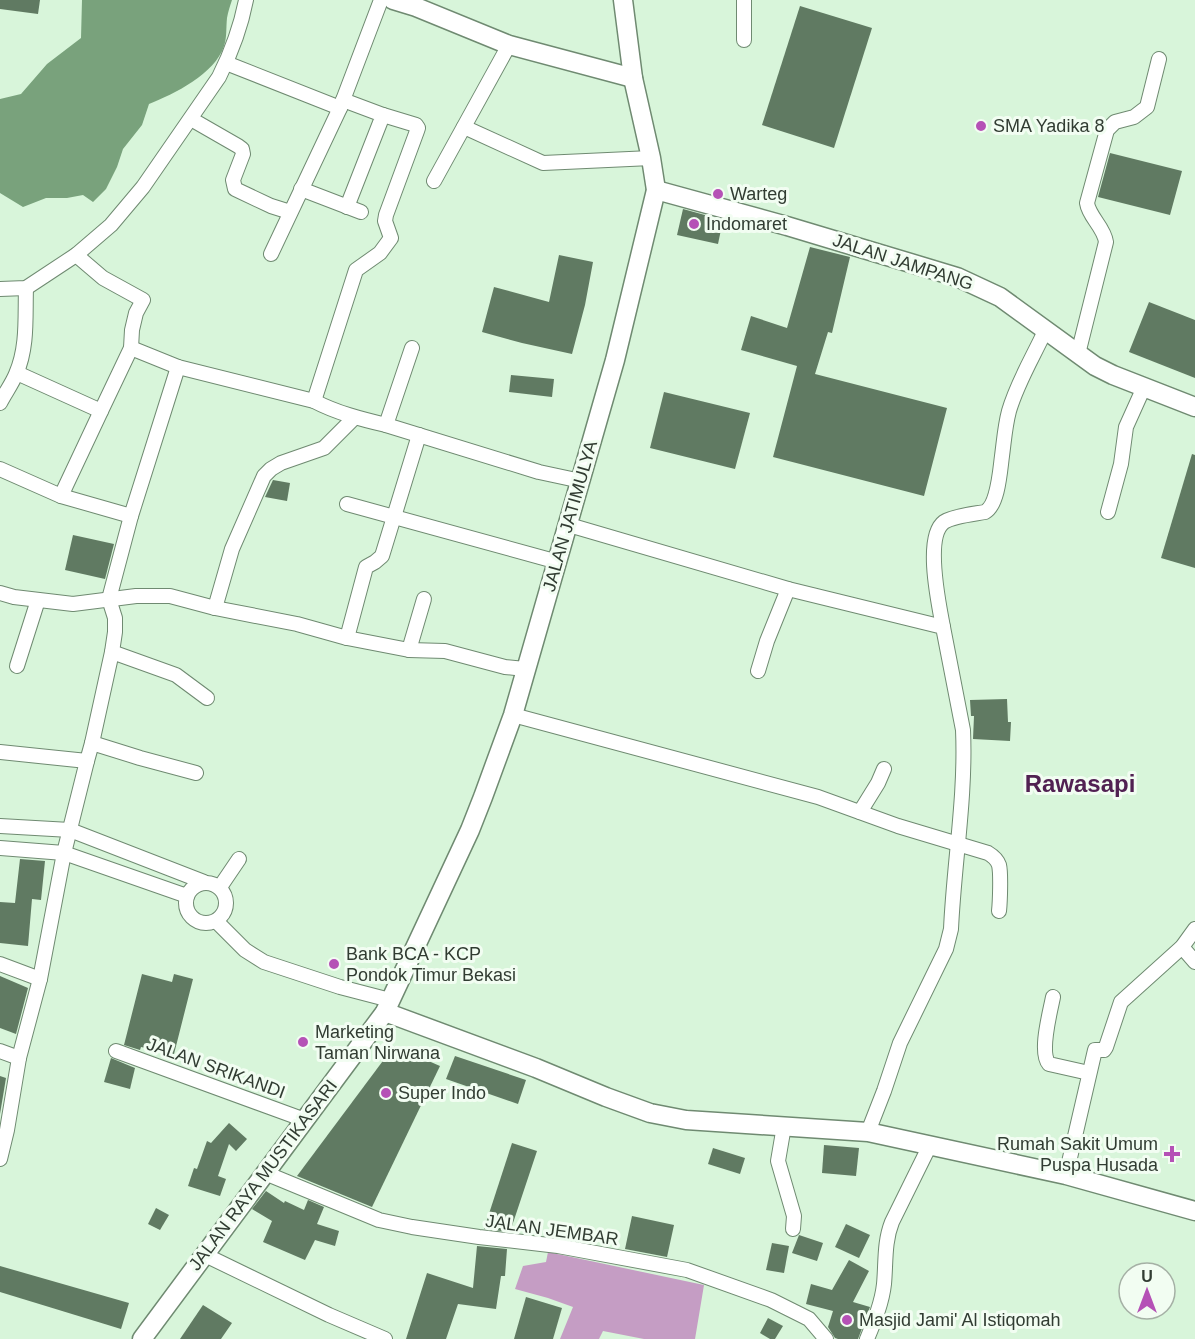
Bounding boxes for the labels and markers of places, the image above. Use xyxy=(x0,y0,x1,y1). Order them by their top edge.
place label: SMA Yadika 8 xyxy=(993,116,1104,136)
marker: SMA Yadika 8 xyxy=(974,119,988,133)
place label: Warteg xyxy=(730,184,787,204)
marker: Warteg xyxy=(711,187,725,201)
place label: Indomaret xyxy=(706,214,787,234)
marker: Indomaret xyxy=(687,217,701,231)
place label: Bank BCA - KCP Pondok Timur Bekasi xyxy=(346,944,516,985)
marker: Bank BCA - KCP Pondok Timur Bekasi xyxy=(327,957,341,971)
place label: Marketing Taman Nirwana xyxy=(315,1022,441,1063)
marker: Marketing Taman Nirwana xyxy=(296,1035,310,1049)
place label: Super Indo xyxy=(398,1083,486,1103)
marker: Super Indo xyxy=(379,1086,393,1100)
place label: Rumah Sakit Umum Puspa Husada xyxy=(997,1134,1159,1175)
marker: Rumah Sakit Umum Puspa Husada xyxy=(1163,1145,1181,1163)
place label: Masjid Jami' Al Istiqomah xyxy=(859,1310,1061,1330)
marker: Masjid Jami' Al Istiqomah xyxy=(840,1313,854,1327)

